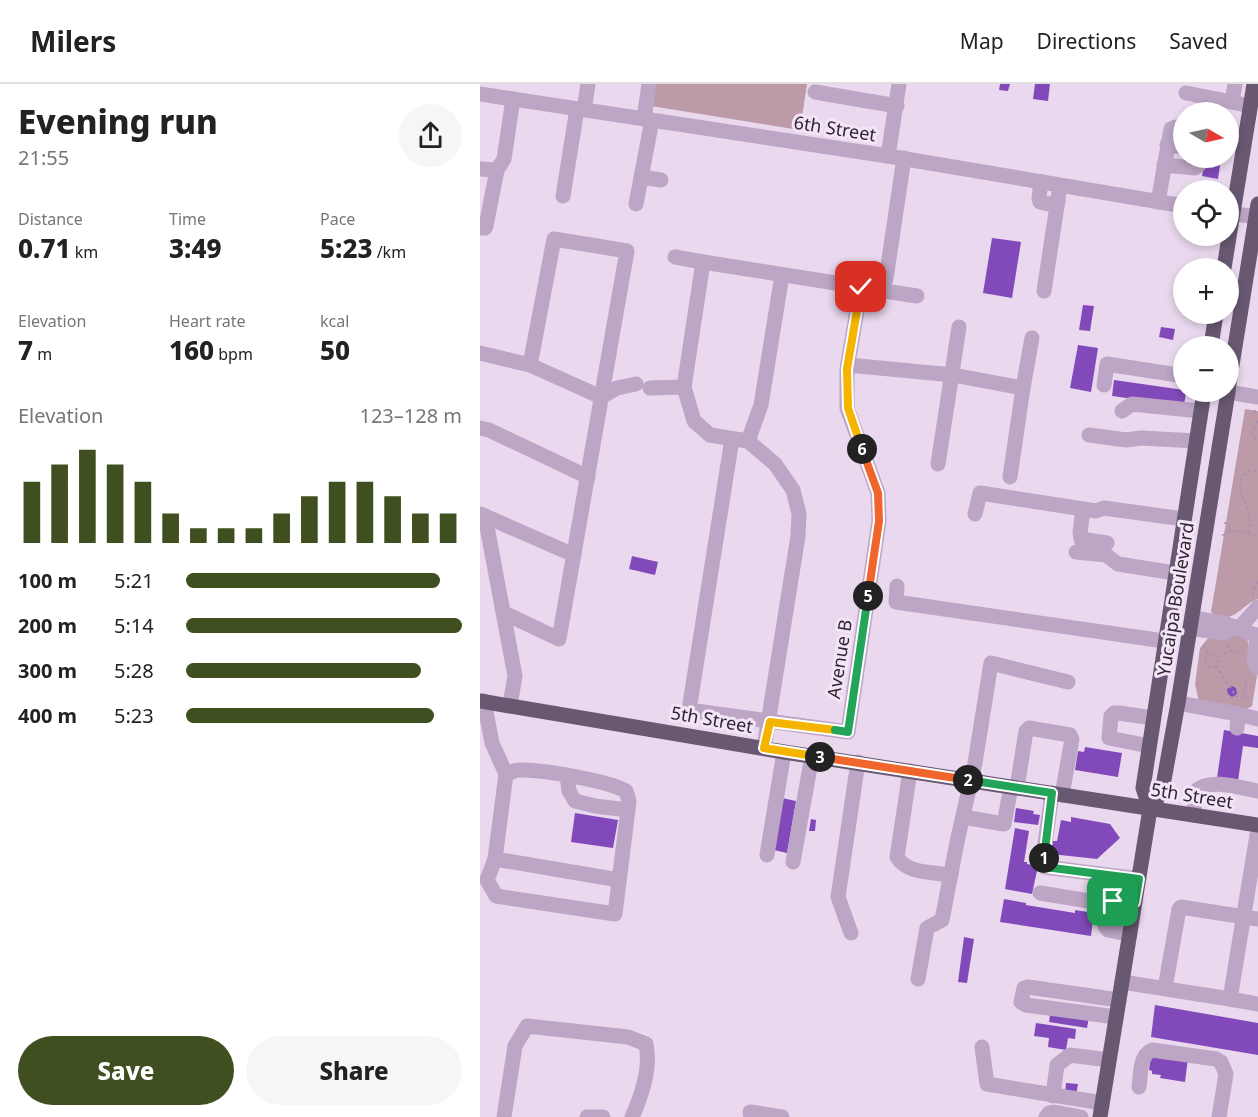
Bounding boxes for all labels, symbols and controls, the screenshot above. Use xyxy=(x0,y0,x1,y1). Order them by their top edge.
text: Milers xyxy=(30,22,116,60)
text: Map xyxy=(960,27,1004,55)
text: Directions xyxy=(1037,27,1136,55)
text: Saved xyxy=(1169,27,1228,55)
text: Evening run xyxy=(18,99,218,144)
north arrow xyxy=(1173,102,1239,168)
map controls xyxy=(1173,102,1239,402)
button: share xyxy=(399,104,462,167)
street label: 6th Street xyxy=(792,110,878,146)
text: 21:55 xyxy=(18,144,69,171)
button: locate xyxy=(1173,180,1239,246)
text: Distance xyxy=(18,208,83,230)
text: Time xyxy=(169,208,206,230)
text: Pace xyxy=(320,208,355,230)
text: 0.71 xyxy=(18,230,71,266)
text: 3:49 xyxy=(169,230,222,266)
text: 5:23 xyxy=(320,230,373,266)
text: km xyxy=(71,241,98,263)
text: /km xyxy=(373,241,406,263)
button: + xyxy=(1173,258,1239,324)
pin xyxy=(835,261,886,312)
icon: check xyxy=(844,270,877,303)
text: Elevation xyxy=(18,310,86,332)
text: Heart rate xyxy=(169,310,245,332)
text: kcal xyxy=(320,310,349,332)
text: 7 xyxy=(18,332,33,368)
text: 160 xyxy=(169,332,214,368)
text: 50 xyxy=(320,332,350,368)
button: − xyxy=(1173,336,1239,402)
text: m xyxy=(33,343,52,365)
text: bpm xyxy=(214,343,253,365)
text: Elevation xyxy=(18,402,103,429)
text: 123–128 m xyxy=(359,402,462,429)
pin: 6 xyxy=(847,434,877,464)
text: 6 xyxy=(857,438,867,460)
street label: Yucaipa Boulevard xyxy=(1151,520,1199,678)
text: 100 m xyxy=(18,567,77,594)
text: 5:21 xyxy=(114,567,154,594)
pin: 5 xyxy=(853,581,883,611)
text: 5 xyxy=(863,585,873,607)
text: 200 m xyxy=(18,612,77,639)
text: 5:14 xyxy=(114,612,154,639)
street label: Avenue B xyxy=(821,618,857,700)
text: 300 m xyxy=(18,657,77,684)
text: 5:28 xyxy=(114,657,154,684)
street label: 5th Street xyxy=(669,700,755,738)
text: 400 m xyxy=(18,702,77,729)
text: 5:23 xyxy=(114,702,154,729)
pin: 3 xyxy=(805,742,835,772)
text: 3 xyxy=(815,746,825,768)
pin: 2 xyxy=(953,765,983,795)
text: 2 xyxy=(963,769,973,791)
street label: 5th Street xyxy=(1149,777,1235,813)
pin: 1 xyxy=(1029,843,1059,873)
text: 1 xyxy=(1039,847,1049,869)
pin xyxy=(1087,875,1138,926)
icon: arrive xyxy=(1096,884,1129,917)
button: Save xyxy=(18,1036,234,1105)
button: Share xyxy=(246,1036,462,1105)

